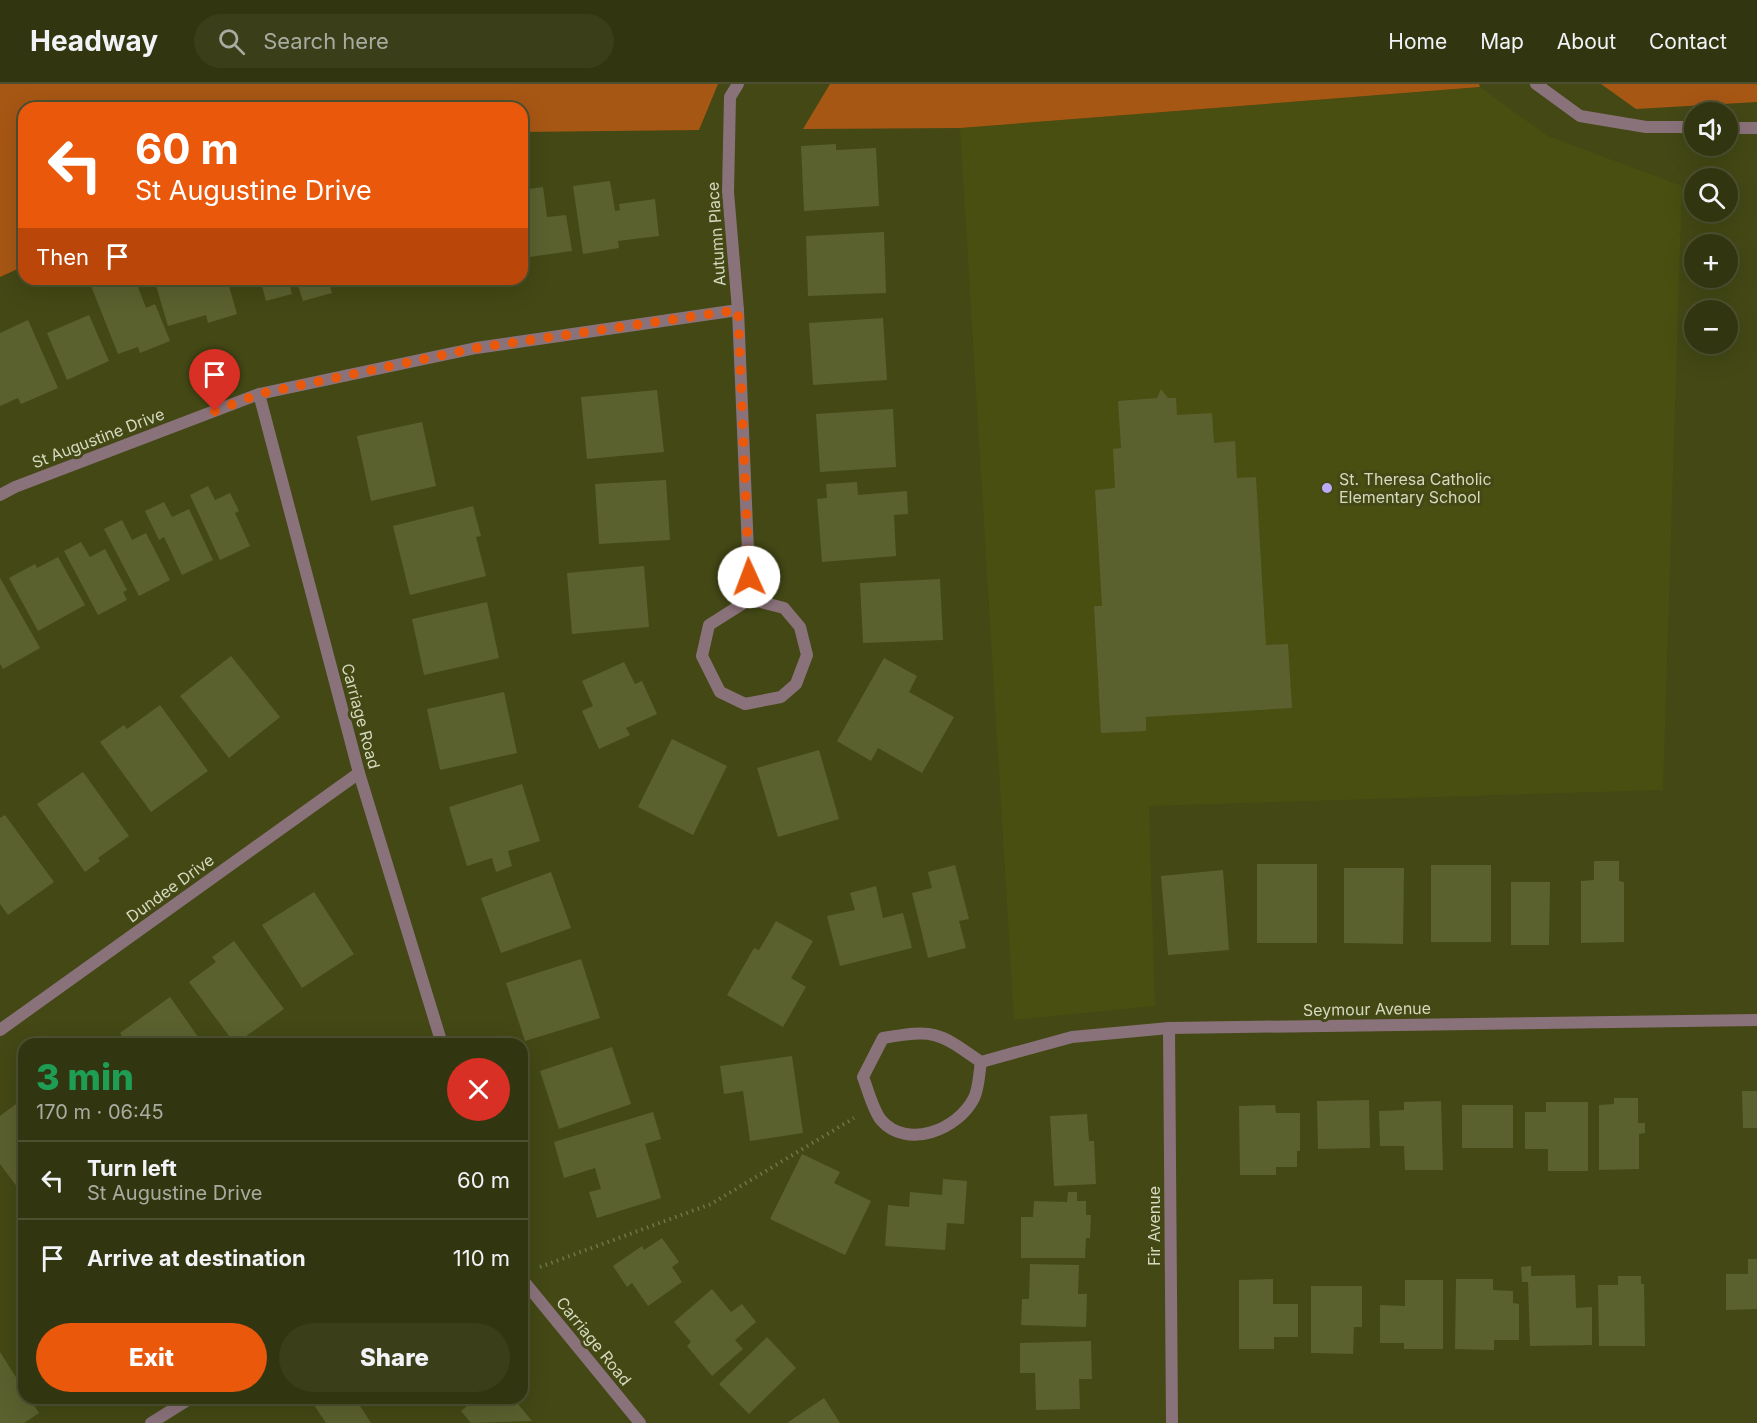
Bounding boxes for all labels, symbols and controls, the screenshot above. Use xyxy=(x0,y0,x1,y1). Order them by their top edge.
search box xyxy=(194,14,614,68)
text: Headway xyxy=(30,24,158,58)
icon: search xyxy=(215,25,248,58)
text: Search here xyxy=(263,28,389,54)
text: Home xyxy=(1388,29,1447,54)
text: Map xyxy=(1480,29,1524,54)
text: About xyxy=(1557,29,1616,54)
text: Contact xyxy=(1649,29,1727,54)
map controls xyxy=(1684,102,1738,354)
button: sound xyxy=(1684,102,1738,156)
text: 60 m xyxy=(135,123,239,174)
icon: left xyxy=(36,126,114,204)
button: search xyxy=(1684,168,1738,222)
text: St Augustine Drive xyxy=(135,174,372,207)
street label: Autumn Place xyxy=(702,181,730,287)
button: + xyxy=(1684,234,1738,288)
icon: arrive xyxy=(101,240,134,273)
text: Then xyxy=(36,244,89,270)
button: − xyxy=(1684,300,1738,354)
pin xyxy=(189,349,240,411)
icon: arrive xyxy=(198,358,231,391)
street label: St Augustine Drive xyxy=(29,404,167,472)
place label: St. Theresa Catholic Elementary School xyxy=(1339,469,1492,507)
marker: St. Theresa Catholic Elementary School xyxy=(1320,481,1334,495)
position arrow xyxy=(717,545,781,609)
street label: Carriage Road xyxy=(337,661,385,771)
street label: Dundee Drive xyxy=(122,850,218,926)
street label: Seymour Avenue xyxy=(1303,998,1431,1020)
text: 3 min xyxy=(36,1055,134,1099)
button: close xyxy=(447,1058,510,1121)
text: 170 m · 06:45 xyxy=(36,1100,164,1124)
text: Turn left xyxy=(87,1155,177,1181)
icon: left xyxy=(36,1164,69,1197)
text: 60 m xyxy=(457,1167,510,1193)
text: St Augustine Drive xyxy=(87,1181,262,1205)
street label: Fir Avenue xyxy=(1144,1186,1164,1266)
icon: arrive xyxy=(36,1242,69,1275)
text: Arrive at destination xyxy=(87,1245,306,1271)
text: 110 m xyxy=(453,1245,510,1271)
street label: Carriage Road xyxy=(552,1293,636,1389)
button: Exit xyxy=(36,1323,267,1392)
button: Share xyxy=(279,1323,510,1392)

